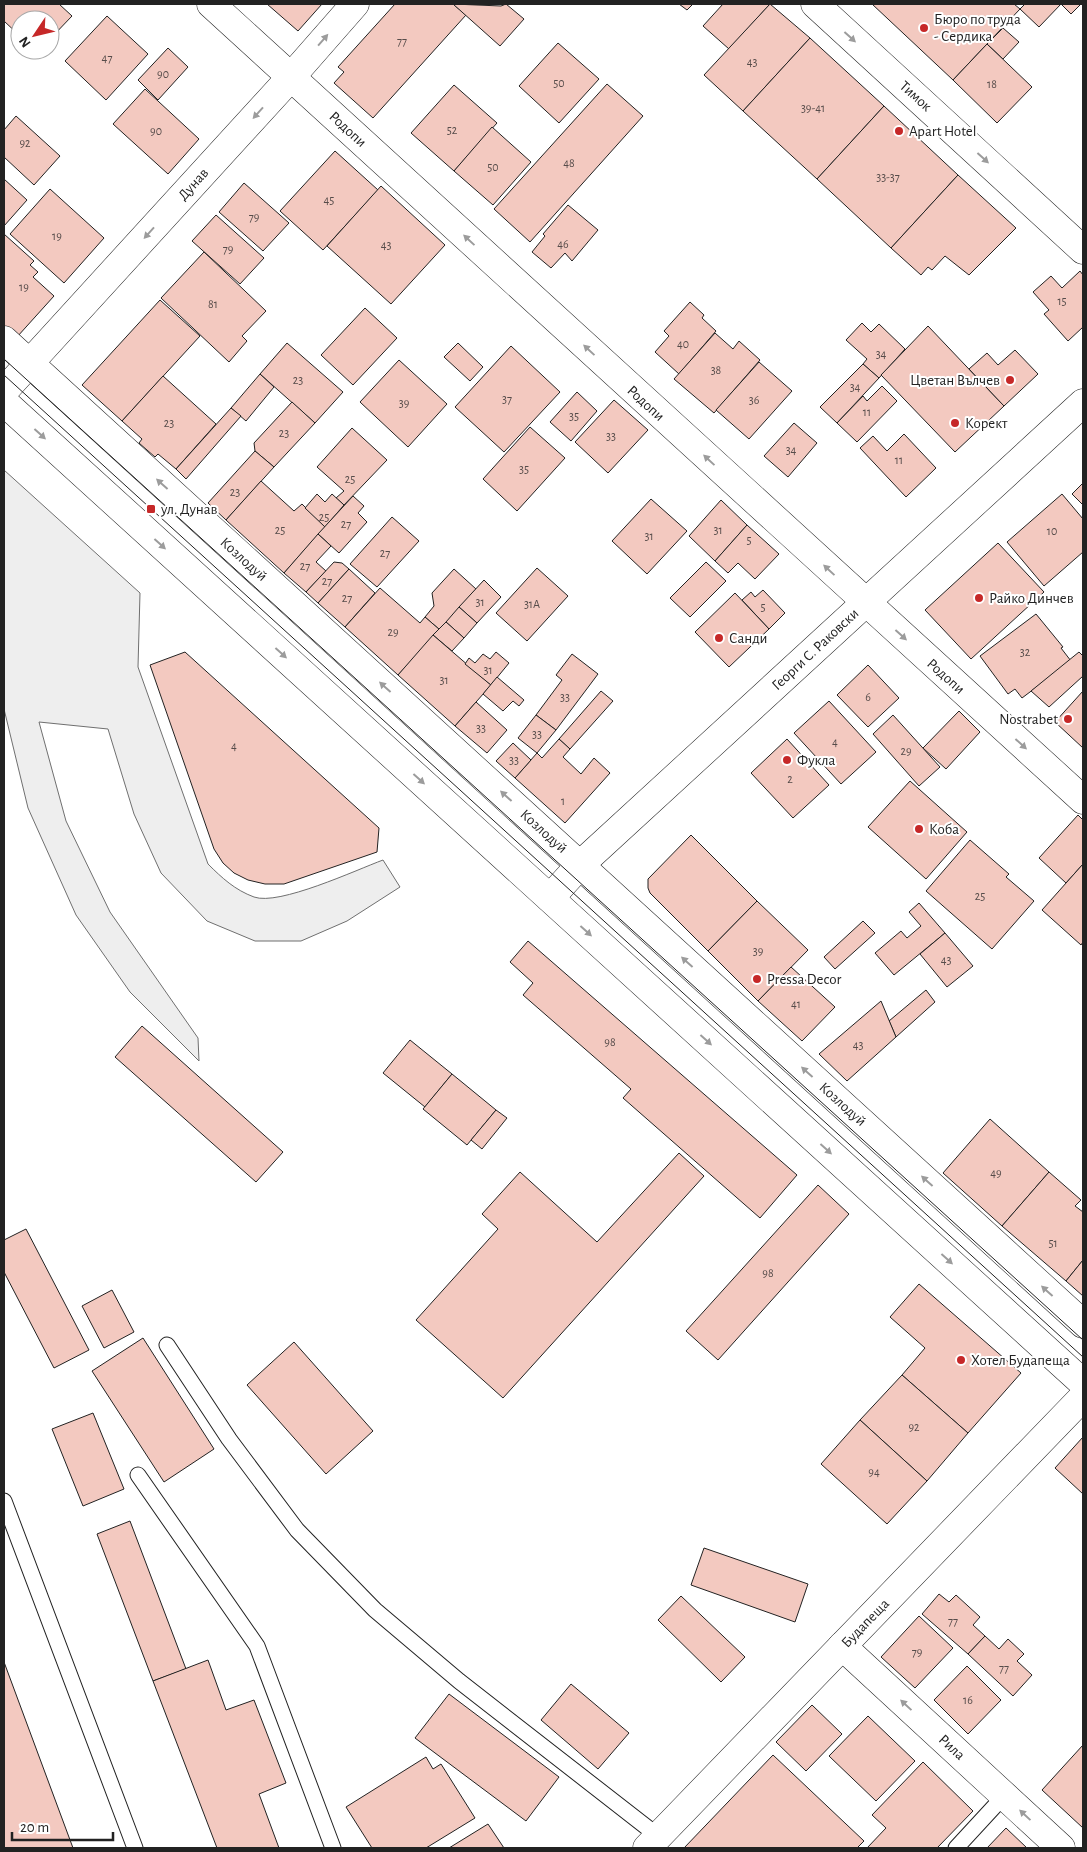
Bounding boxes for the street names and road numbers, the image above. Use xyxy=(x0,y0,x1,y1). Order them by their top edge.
street label: Тимок xyxy=(897,78,935,114)
street label: Родопи xyxy=(326,109,369,150)
street label: Дунав xyxy=(175,165,212,203)
street label: Родопи xyxy=(624,383,667,424)
street label: Козлодуй xyxy=(217,535,270,584)
street label: Георги С. Раковски xyxy=(769,606,862,693)
street label: Родопи xyxy=(924,656,967,697)
street label: Козлодуй xyxy=(517,807,570,856)
street label: Козлодуй xyxy=(816,1080,869,1129)
street label: Будапеща xyxy=(839,1596,892,1651)
street label: Рила xyxy=(936,1732,968,1763)

